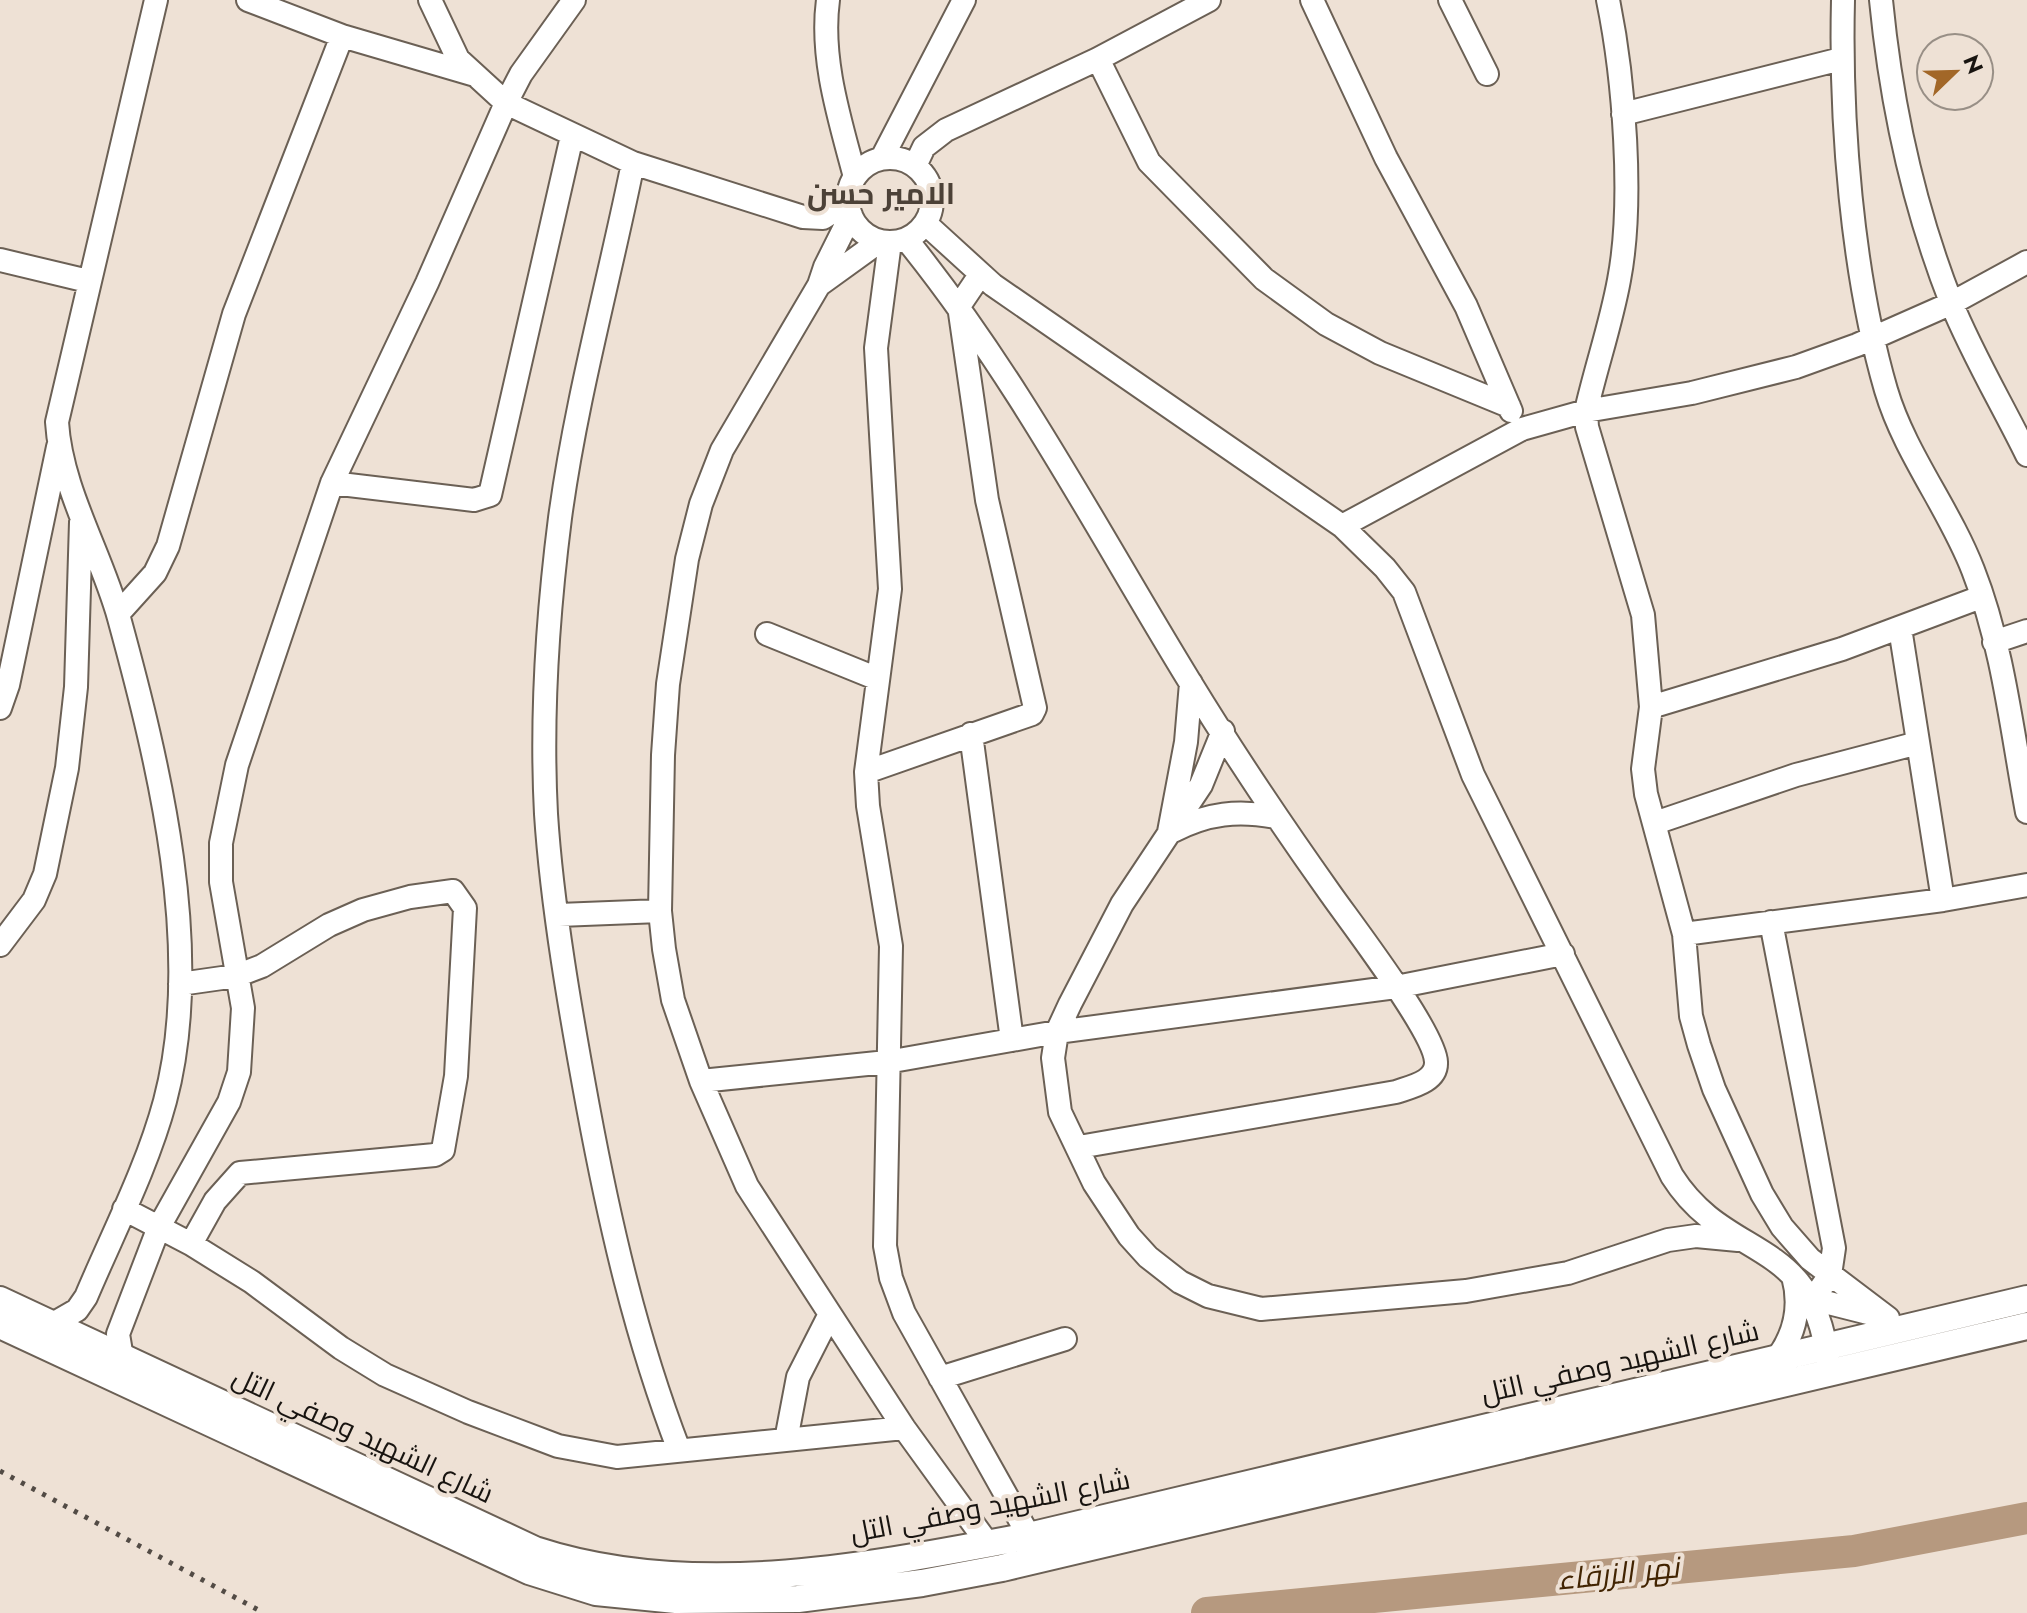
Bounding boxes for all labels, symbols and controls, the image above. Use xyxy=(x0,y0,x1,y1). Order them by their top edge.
north arrow xyxy=(1915,32,1995,112)
text: N xyxy=(1955,50,1992,78)
district label: الامير حسن xyxy=(807,172,955,215)
street label: شارع الشهيد وصفي التل xyxy=(1477,1310,1763,1415)
street label: شارع الشهيد وصفي التل xyxy=(225,1356,501,1515)
street label: شارع الشهيد وصفي التل xyxy=(847,1459,1134,1554)
water label: نهر الزرقاء xyxy=(1555,1545,1684,1601)

